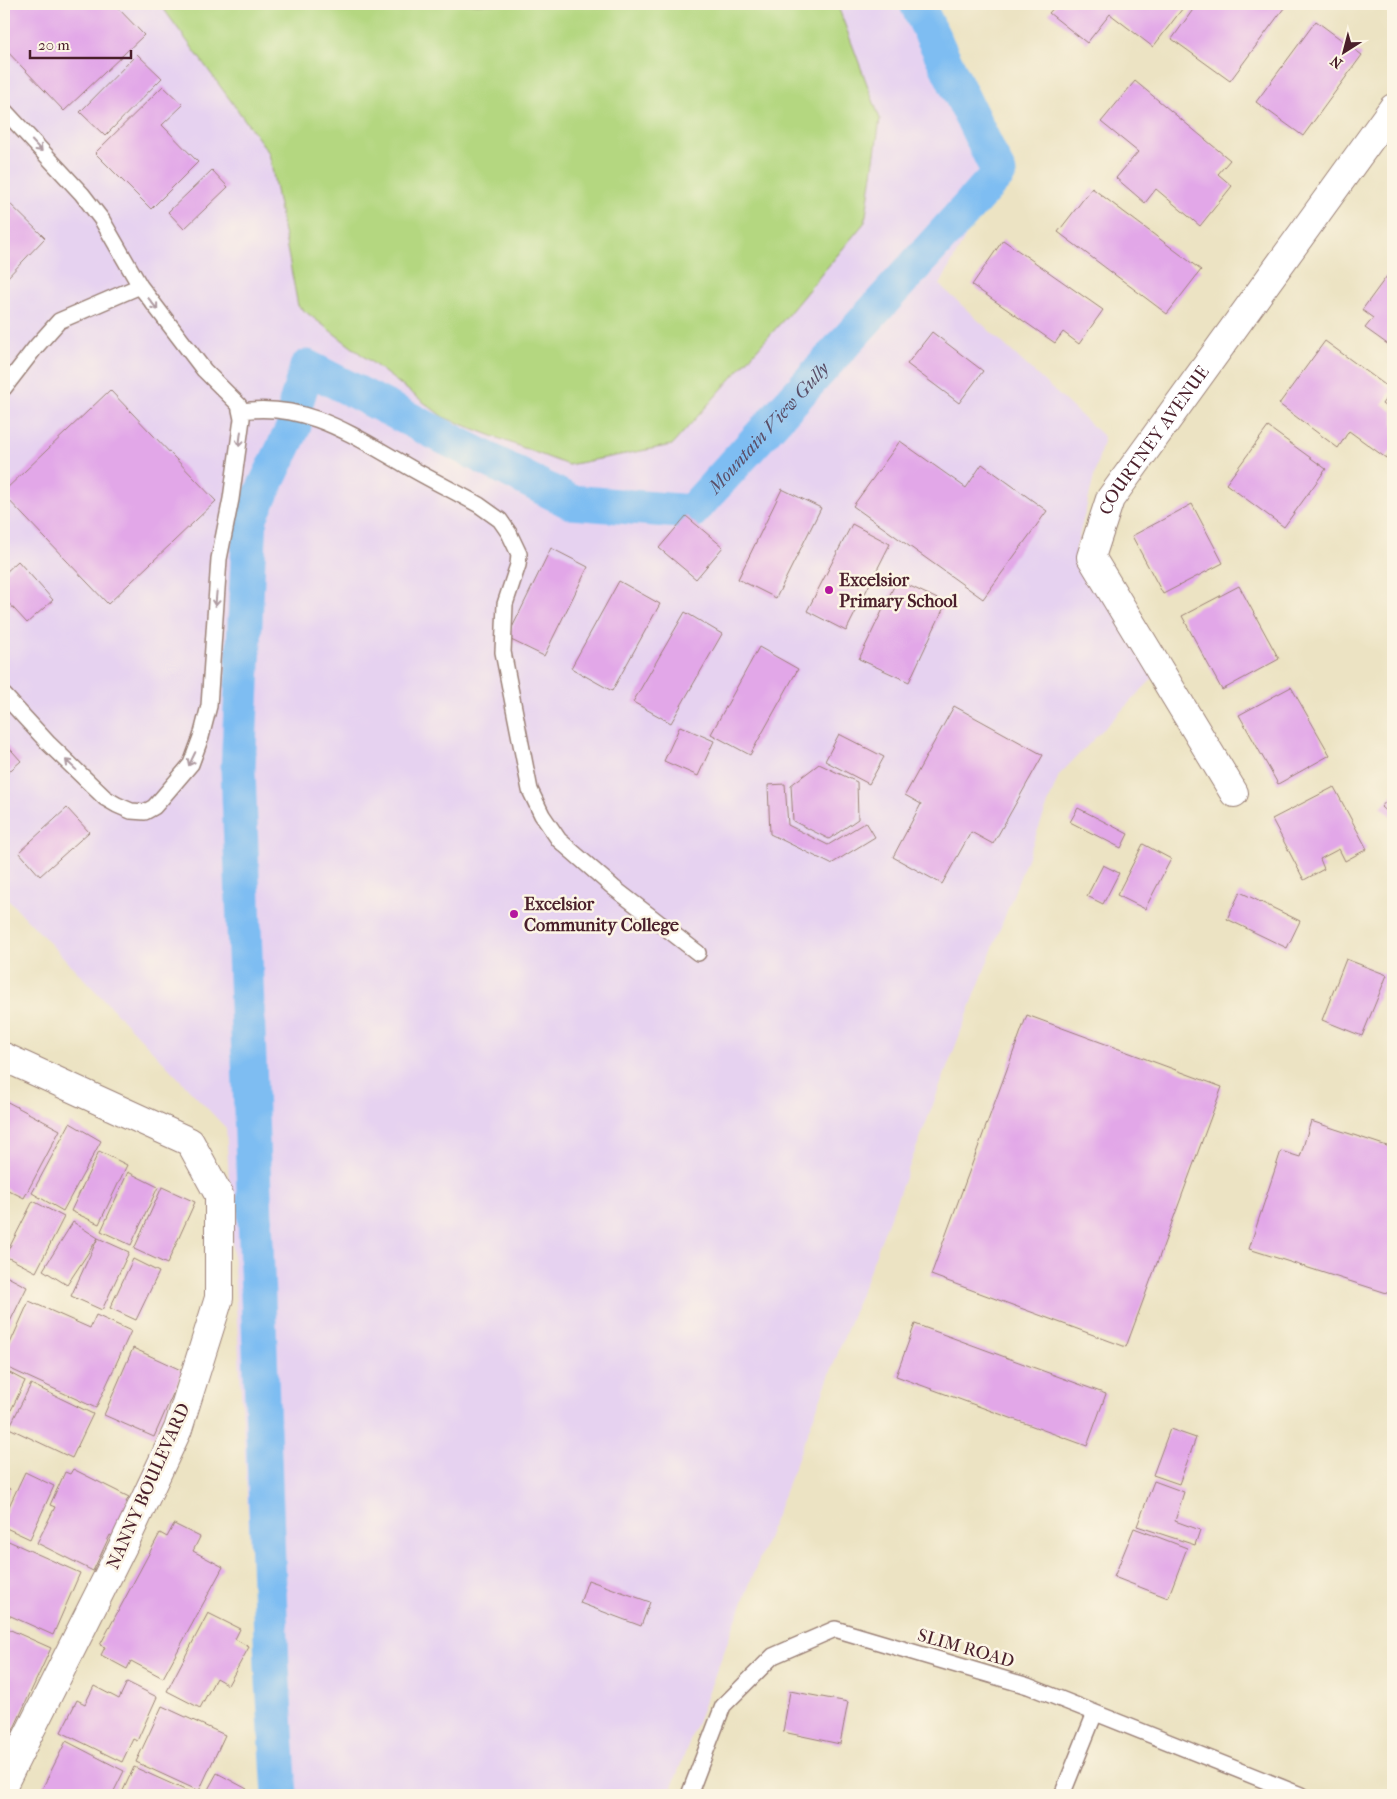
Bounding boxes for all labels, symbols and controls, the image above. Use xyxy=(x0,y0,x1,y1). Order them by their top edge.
scale bar xyxy=(30,28,131,60)
north arrow xyxy=(1320,28,1370,78)
text: 20 m xyxy=(38,36,70,54)
text: N xyxy=(1327,52,1346,72)
one-way arrow xyxy=(31,139,43,152)
one-way arrow xyxy=(148,297,159,310)
water label: Mountain View Gully xyxy=(702,357,835,500)
street label: COURTNEY AVENUE xyxy=(1096,362,1214,517)
one-way arrow xyxy=(235,431,245,447)
place label: Excelsior Primary School xyxy=(839,570,959,612)
marker: Excelsior Primary School xyxy=(823,584,835,596)
one-way arrow xyxy=(211,591,221,607)
one-way arrow xyxy=(187,751,196,766)
one-way arrow xyxy=(65,759,77,771)
place label: Excelsior Community College xyxy=(524,894,679,936)
marker: Excelsior Community College xyxy=(508,908,520,920)
street label: NANNY BOULEVARD xyxy=(102,1400,195,1572)
street label: SLIM ROAD xyxy=(915,1625,1017,1672)

